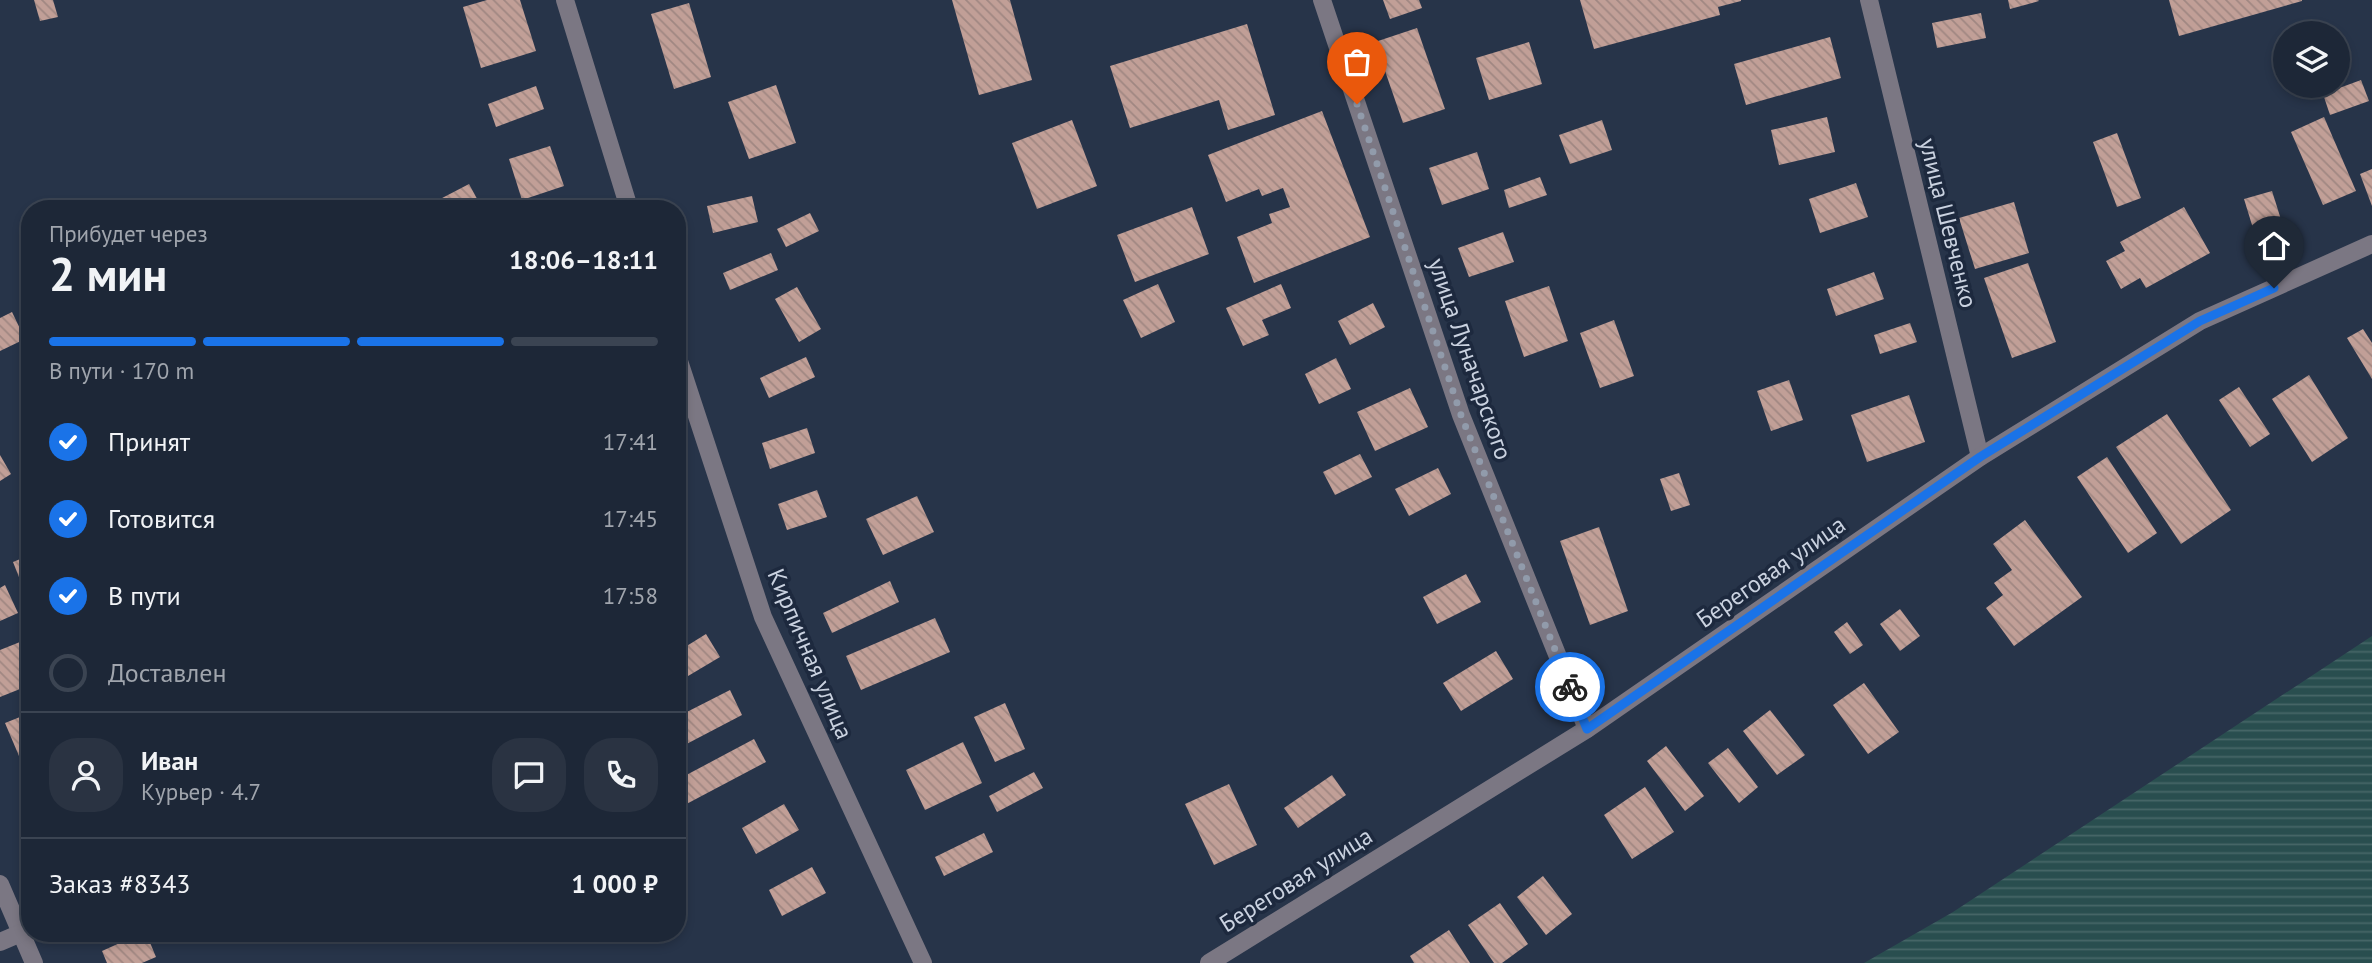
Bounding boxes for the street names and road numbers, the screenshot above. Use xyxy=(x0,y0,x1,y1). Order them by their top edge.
street label: улица Шевченко xyxy=(1912,135,1985,311)
street label: улица Луначарского xyxy=(1421,254,1520,464)
street label: Береговая улица xyxy=(1690,509,1851,634)
street label: Кирпичная улица xyxy=(761,564,860,744)
street label: Береговая улица xyxy=(1213,820,1378,939)

